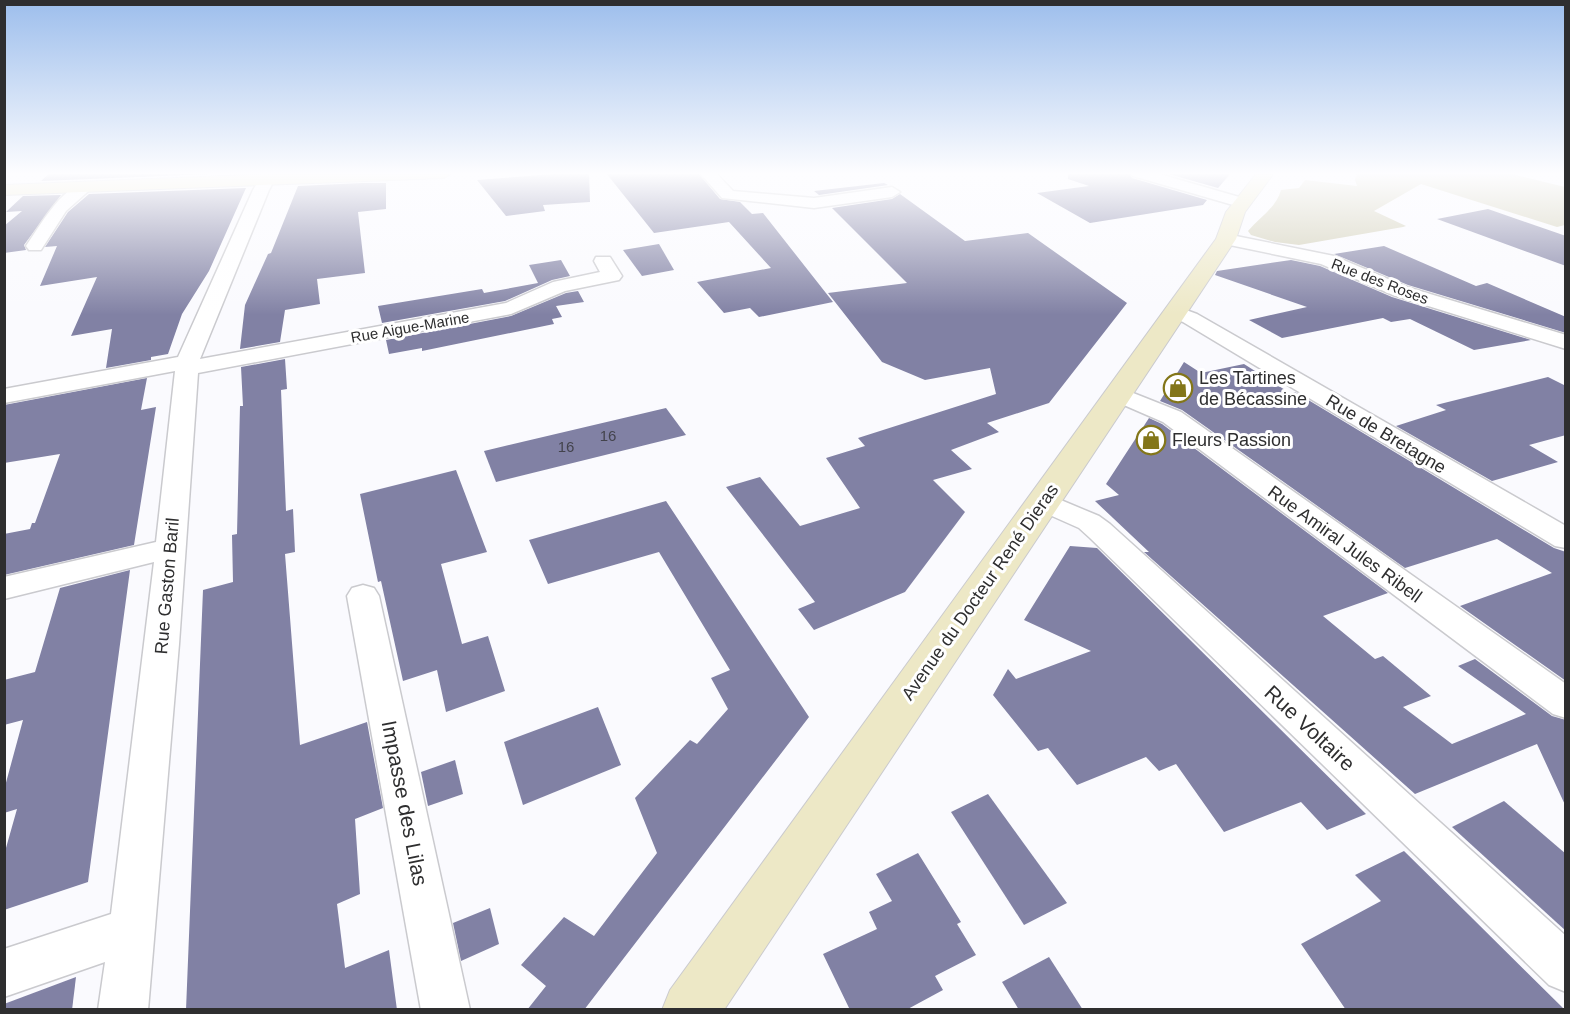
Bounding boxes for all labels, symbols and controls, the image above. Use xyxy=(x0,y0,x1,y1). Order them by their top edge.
street label: Rue des Roses xyxy=(1329,255,1431,307)
street label: Rue Aigue-Marine xyxy=(349,308,471,346)
place label: Les Tartines de Bécassine xyxy=(1199,368,1307,409)
shop icon: Les Tartines de Bécassine xyxy=(1162,372,1194,404)
street label: Rue de Bretagne xyxy=(1323,390,1449,478)
shop icon: Fleurs Passion xyxy=(1135,424,1167,456)
house number: 16 xyxy=(600,427,616,444)
place label: Fleurs Passion xyxy=(1172,430,1291,450)
house number: 16 xyxy=(558,438,574,455)
street label: Avenue du Docteur René Dieras xyxy=(898,480,1062,704)
street label: Rue Amiral Jules Ribell xyxy=(1264,482,1426,606)
street label: Rue Gaston Baril xyxy=(151,517,183,655)
street label: Rue Voltaire xyxy=(1260,681,1360,775)
street label: Impasse des Lilas xyxy=(378,718,432,888)

